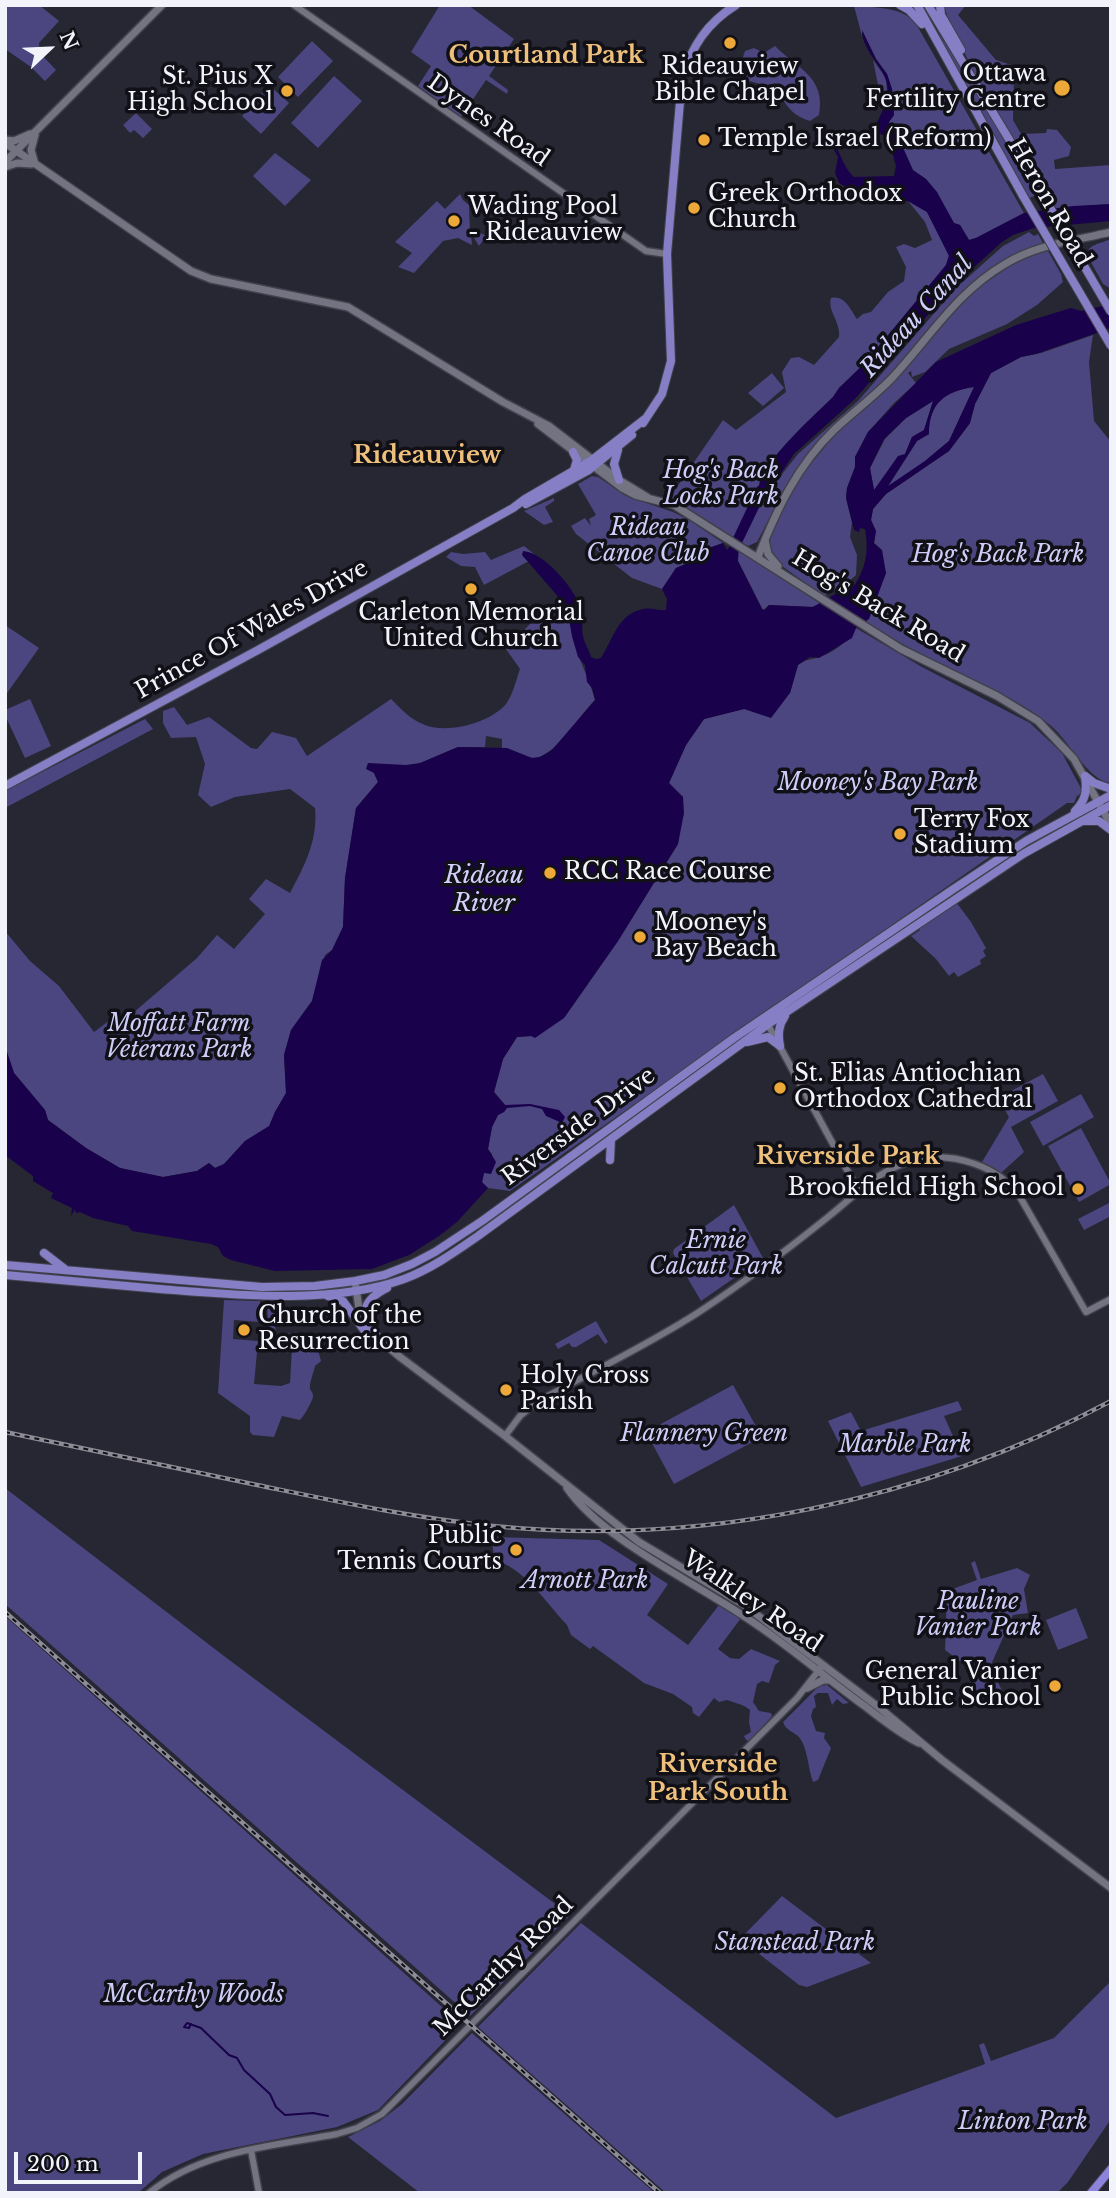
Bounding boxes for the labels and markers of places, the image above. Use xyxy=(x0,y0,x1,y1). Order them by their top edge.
marker: Rideauview Bible Chapel xyxy=(722,35,738,51)
place label: Rideauview Bible Chapel xyxy=(654,54,806,108)
place label: Ottawa Fertility Centre xyxy=(865,61,1046,115)
place label: St. Pius X High School xyxy=(127,64,273,118)
marker: Ottawa Fertility Centre xyxy=(1052,78,1072,98)
marker: St. Pius X High School xyxy=(279,83,295,99)
place label: Temple Israel (Reform) xyxy=(718,126,991,154)
marker: Temple Israel (Reform) xyxy=(696,132,712,148)
place label: Greek Orthodox Church xyxy=(708,181,902,235)
place label: Wading Pool - Rideauview xyxy=(468,194,622,248)
marker: Greek Orthodox Church xyxy=(686,200,702,216)
marker: Wading Pool - Rideauview xyxy=(446,213,462,229)
marker: Carleton Memorial United Church xyxy=(463,581,479,597)
place label: Carleton Memorial United Church xyxy=(358,600,584,654)
place label: Terry Fox Stadium xyxy=(914,807,1029,861)
marker: Terry Fox Stadium xyxy=(892,826,908,842)
place label: RCC Race Course xyxy=(564,859,772,887)
marker: RCC Race Course xyxy=(542,865,558,881)
place label: Mooney's Bay Beach xyxy=(654,910,777,964)
marker: Mooney's Bay Beach xyxy=(632,929,648,945)
place label: St. Elias Antiochian Orthodox Cathedral xyxy=(794,1061,1033,1115)
marker: St. Elias Antiochian Orthodox Cathedral xyxy=(772,1080,788,1096)
place label: Brookfield High School xyxy=(788,1175,1064,1203)
marker: Brookfield High School xyxy=(1070,1181,1086,1197)
place label: Church of the Resurrection xyxy=(258,1303,422,1357)
marker: Church of the Resurrection xyxy=(236,1322,252,1338)
place label: Holy Cross Parish xyxy=(520,1363,649,1417)
marker: Holy Cross Parish xyxy=(498,1382,514,1398)
place label: Public Tennis Courts xyxy=(337,1523,502,1577)
marker: Public Tennis Courts xyxy=(508,1542,524,1558)
place label: General Vanier Public School xyxy=(865,1659,1041,1713)
marker: General Vanier Public School xyxy=(1047,1678,1063,1694)

